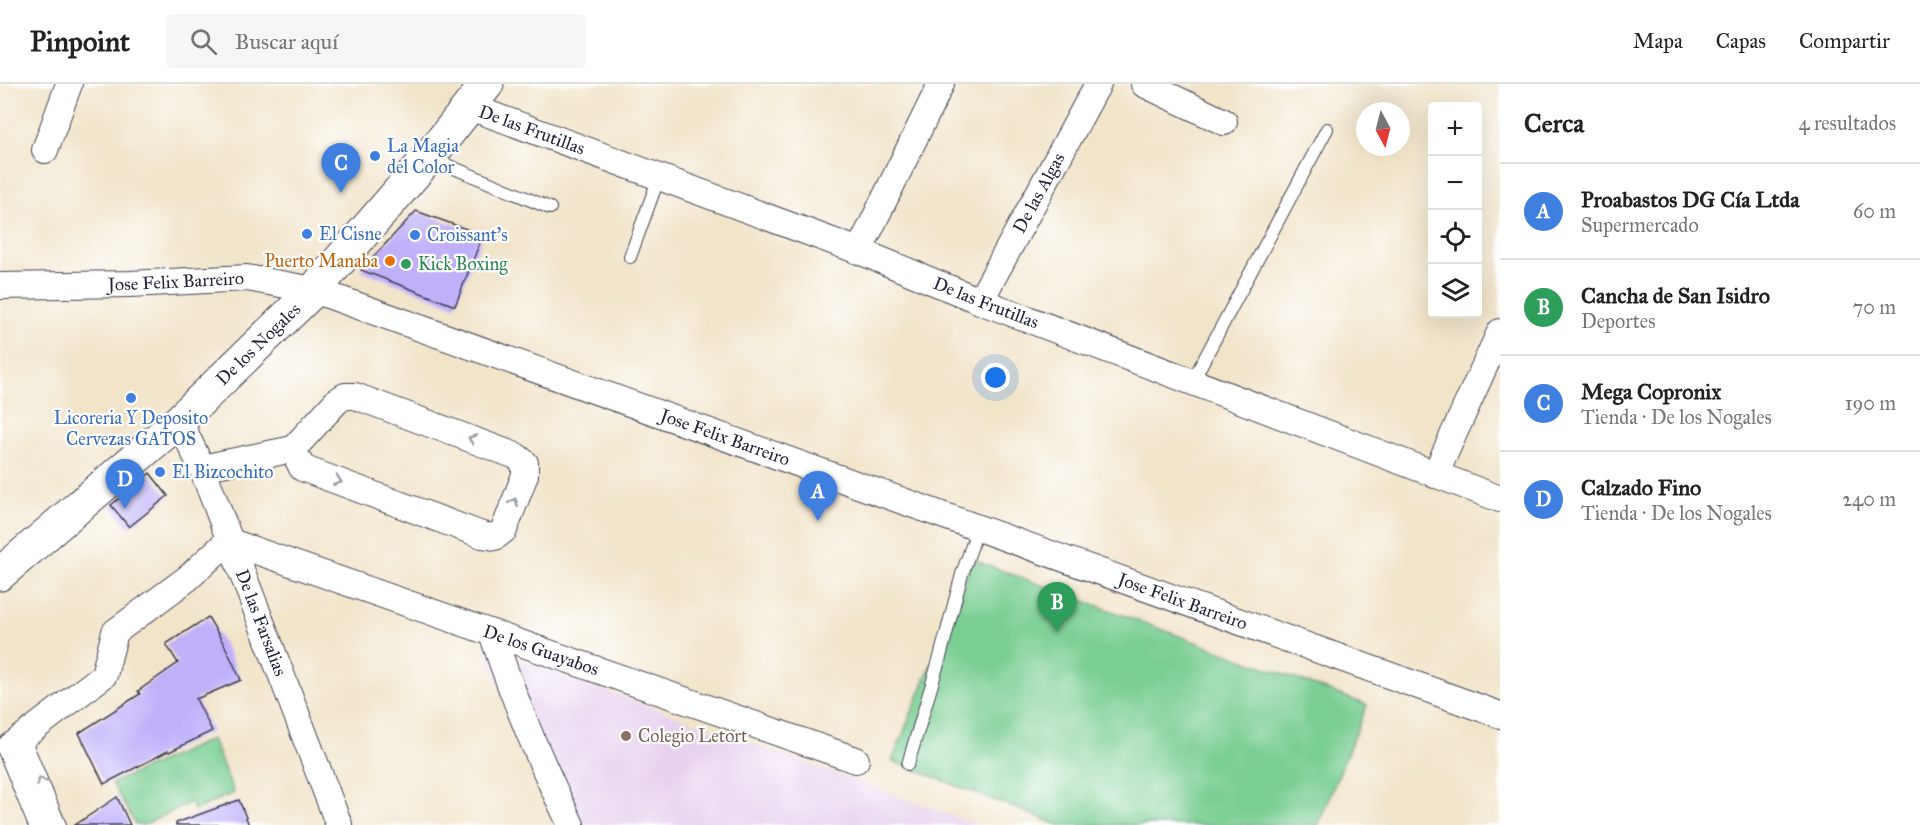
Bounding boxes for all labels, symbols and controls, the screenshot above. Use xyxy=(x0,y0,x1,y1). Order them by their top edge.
search box xyxy=(166,14,586,68)
text: Pinpoint xyxy=(30,24,130,59)
icon: search xyxy=(187,25,220,58)
text: Buscar aquí xyxy=(235,28,338,55)
text: Mapa xyxy=(1633,28,1683,54)
text: Capas xyxy=(1716,28,1766,54)
text: Compartir xyxy=(1799,28,1890,54)
street label: De las Frutillas xyxy=(476,100,588,160)
north arrow xyxy=(1356,102,1410,156)
map controls xyxy=(1428,102,1482,318)
button: + xyxy=(1428,102,1482,156)
text: Cerca xyxy=(1524,107,1584,139)
text: 4 resultados xyxy=(1798,111,1896,135)
place label: La Magia del Color xyxy=(387,135,459,178)
pin: C xyxy=(322,144,360,193)
marker: La Magia del Color xyxy=(368,149,382,163)
street label: De las Algas xyxy=(1008,149,1069,237)
button: − xyxy=(1428,156,1482,210)
text: Proabastos DG Cía Ltda xyxy=(1581,186,1800,213)
text: A xyxy=(1537,199,1550,223)
text: 60 m xyxy=(1853,199,1896,223)
button: locate xyxy=(1428,210,1482,264)
text: Supermercado xyxy=(1581,213,1699,237)
place label: El Cisne xyxy=(319,223,382,245)
place label: Croissant's xyxy=(427,224,508,246)
marker: El Cisne xyxy=(300,227,314,241)
marker: Croissant's xyxy=(408,228,422,242)
place label: Puerto Manaba xyxy=(265,250,378,272)
place label: Kick Boxing xyxy=(418,253,508,276)
marker: Puerto Manaba xyxy=(383,254,397,268)
marker: Kick Boxing xyxy=(399,257,413,271)
button: layers xyxy=(1428,264,1482,318)
street label: Jose Felix Barreiro xyxy=(106,267,244,296)
street label: De las Frutillas xyxy=(930,272,1042,333)
text: Cancha de San Isidro xyxy=(1581,282,1770,309)
text: B xyxy=(1537,295,1550,319)
text: 70 m xyxy=(1853,295,1896,319)
street label: De los Nogales xyxy=(211,298,305,390)
text: Deportes xyxy=(1581,309,1656,333)
your location xyxy=(981,363,1010,392)
text: Mega Copronix xyxy=(1581,378,1721,405)
marker: Licoreria Y Deposito Cervezas GATOS xyxy=(124,391,138,405)
text: C xyxy=(1537,391,1550,415)
text: 190 m xyxy=(1845,391,1896,415)
street label: Jose Felix Barreiro xyxy=(655,403,793,471)
text: Tienda · De los Nogales xyxy=(1581,405,1772,429)
place label: Licoreria Y Deposito Cervezas GATOS xyxy=(54,407,208,450)
one-way arrow xyxy=(467,434,478,447)
pin: D xyxy=(106,460,144,509)
place label: El Bizcochito xyxy=(172,461,274,483)
marker: El Bizcochito xyxy=(153,465,167,479)
pin: A xyxy=(798,472,838,521)
one-way arrow xyxy=(332,474,343,486)
text: Calzado Fino xyxy=(1581,474,1701,501)
text: D xyxy=(1536,487,1551,511)
text: 240 m xyxy=(1842,487,1896,511)
one-way arrow xyxy=(507,498,520,508)
text: Tienda · De los Nogales xyxy=(1581,501,1772,525)
street label: De las Farsalias xyxy=(231,566,292,679)
street label: Jose Felix Barreiro xyxy=(1113,567,1250,635)
pin: B xyxy=(1038,582,1076,632)
street label: De los Guayabos xyxy=(480,620,602,680)
place label: Colegio Letort xyxy=(638,725,748,748)
marker: Colegio Letort xyxy=(619,729,633,743)
one-way arrow xyxy=(36,776,48,787)

